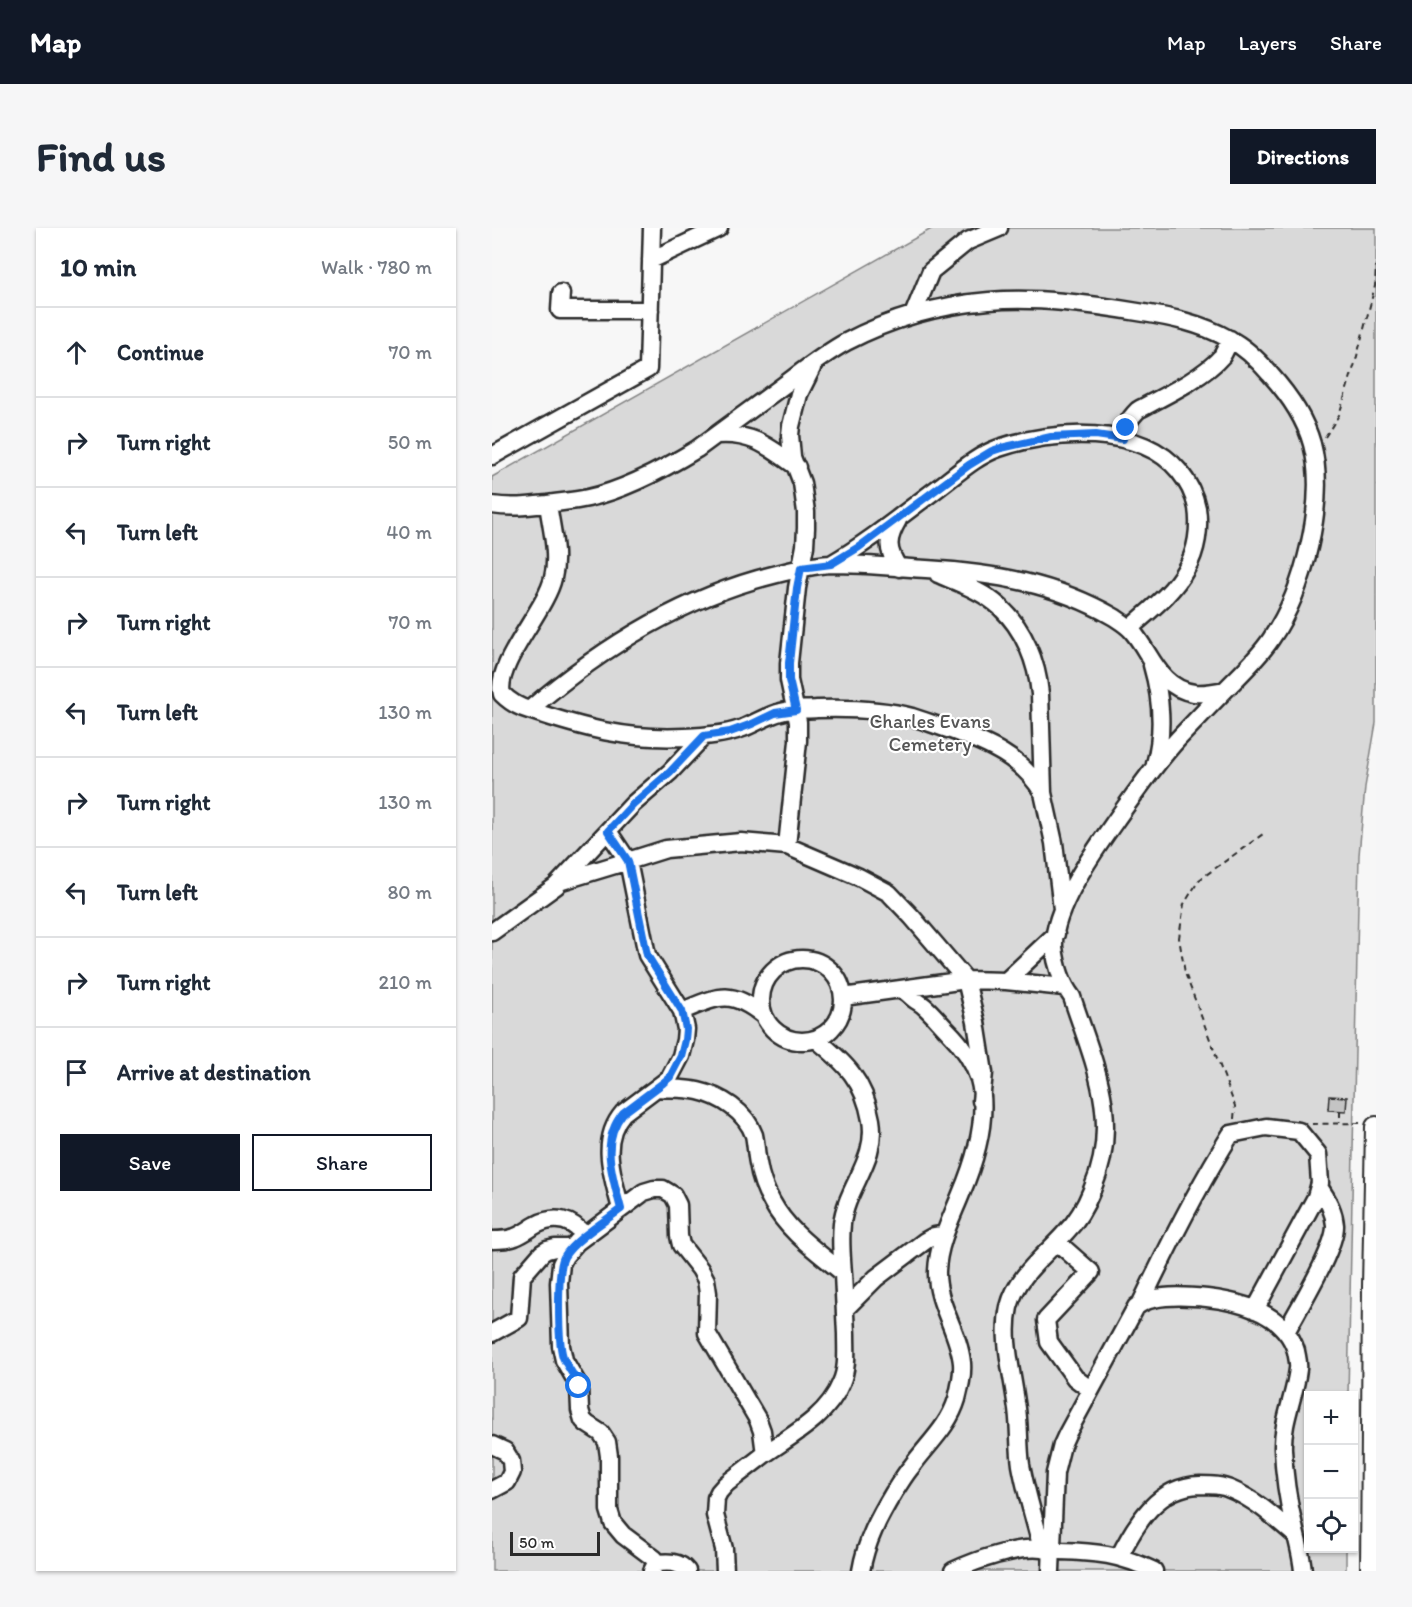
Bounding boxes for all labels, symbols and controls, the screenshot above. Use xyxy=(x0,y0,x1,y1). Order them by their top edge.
text: Map xyxy=(30,25,81,59)
text: Map xyxy=(1167,30,1206,55)
text: Layers xyxy=(1239,30,1297,55)
text: Share xyxy=(1330,30,1382,55)
button: Directions xyxy=(1230,129,1376,184)
text: Find us xyxy=(36,131,166,182)
text: 10 min xyxy=(60,251,136,283)
text: Walk · 780 m xyxy=(321,255,432,279)
icon: ahead xyxy=(60,336,93,369)
text: Continue xyxy=(117,339,204,366)
text: 70 m xyxy=(388,340,432,364)
route end xyxy=(1112,414,1138,440)
icon: right xyxy=(60,426,93,459)
text: Turn right xyxy=(117,429,211,456)
text: 50 m xyxy=(388,430,432,454)
icon: left xyxy=(60,516,93,549)
text: Turn left xyxy=(117,519,198,546)
text: 40 m xyxy=(386,520,432,544)
icon: right xyxy=(60,606,93,639)
text: Turn right xyxy=(117,609,211,636)
text: 70 m xyxy=(388,610,432,634)
icon: left xyxy=(60,696,93,729)
text: Turn left xyxy=(117,699,198,726)
text: 130 m xyxy=(378,700,432,724)
park label: Charles Evans Cemetery xyxy=(869,709,991,756)
icon: right xyxy=(60,786,93,819)
text: Turn right xyxy=(117,789,211,816)
text: 130 m xyxy=(378,790,432,814)
icon: left xyxy=(60,876,93,909)
text: Turn left xyxy=(117,879,198,906)
text: 80 m xyxy=(387,880,432,904)
icon: right xyxy=(60,966,93,999)
text: Turn right xyxy=(117,969,211,996)
text: 210 m xyxy=(379,970,432,994)
icon: arrive xyxy=(60,1056,93,1089)
text: Arrive at destination xyxy=(117,1059,311,1086)
button: Save xyxy=(60,1134,240,1191)
button: Share xyxy=(252,1134,432,1191)
route start xyxy=(565,1372,591,1398)
map controls xyxy=(1304,1391,1358,1553)
button: + xyxy=(1304,1391,1358,1445)
button: − xyxy=(1304,1445,1358,1499)
button: locate xyxy=(1304,1499,1358,1553)
scale bar xyxy=(510,1529,600,1556)
text: 50 m xyxy=(519,1533,554,1552)

